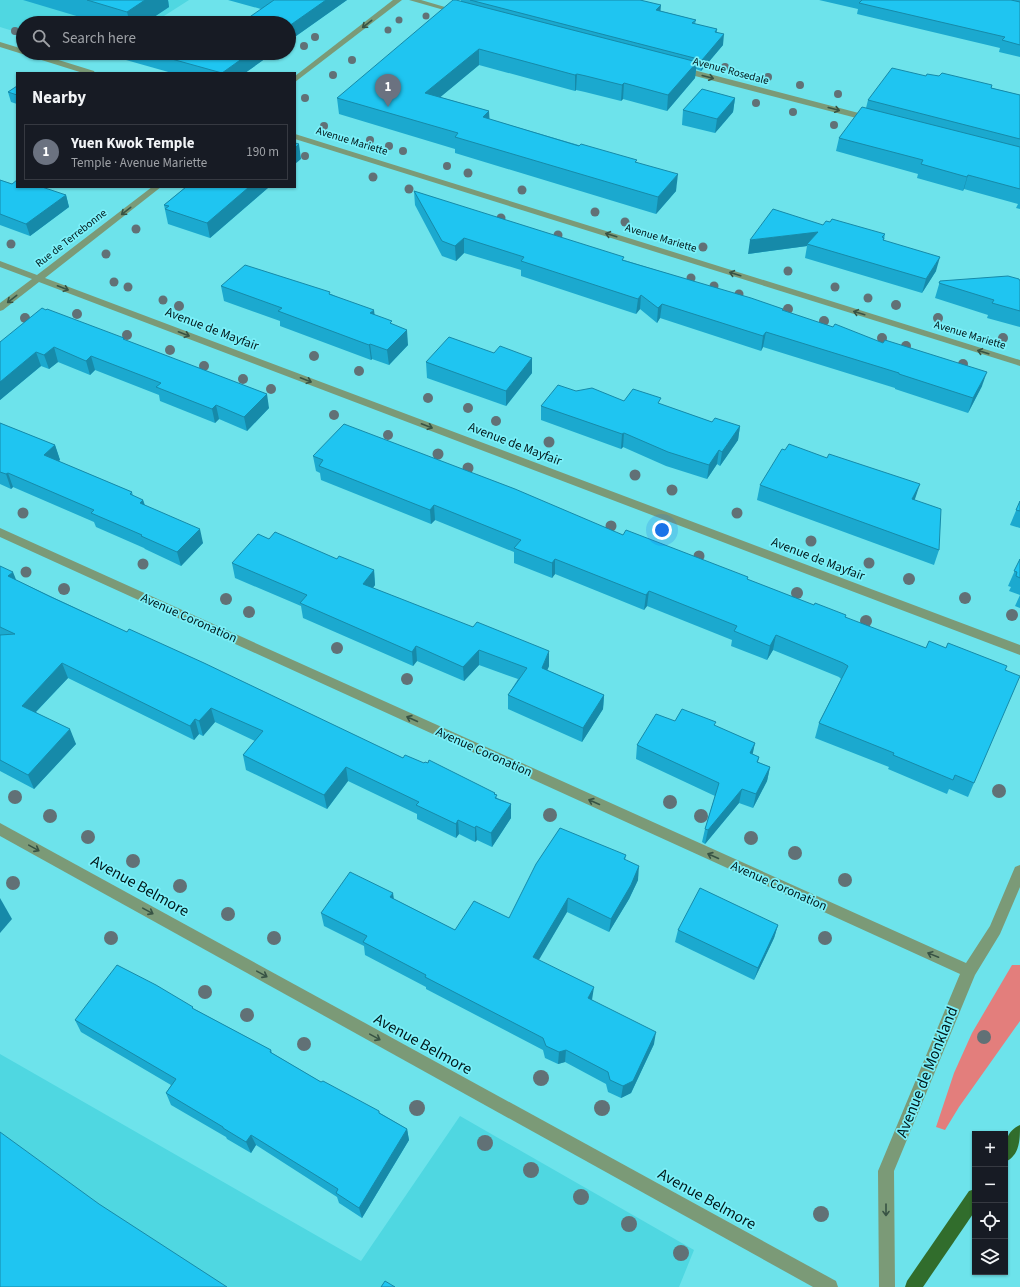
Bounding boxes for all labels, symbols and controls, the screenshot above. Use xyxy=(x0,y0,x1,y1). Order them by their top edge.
search box xyxy=(16,16,296,60)
one-way arrow xyxy=(362,20,373,28)
icon: search xyxy=(30,27,52,49)
text: Search here xyxy=(62,28,136,49)
street label: Avenue Rosedale xyxy=(691,54,771,88)
pin: 1 xyxy=(375,74,401,107)
one-way arrow xyxy=(702,74,715,81)
text: Nearby xyxy=(32,86,86,110)
one-way arrow xyxy=(827,106,840,114)
street label: Avenue Mariette xyxy=(314,123,390,159)
text: Yuen Kwok Temple xyxy=(71,133,195,154)
text: 1 xyxy=(43,143,49,161)
text: 190 m xyxy=(246,143,279,161)
text: Temple · Avenue Mariette xyxy=(71,154,207,172)
street label: Rue de Terrebonne xyxy=(32,205,110,271)
one-way arrow xyxy=(120,207,131,215)
street label: Avenue Mariette xyxy=(623,220,699,256)
one-way arrow xyxy=(604,231,617,238)
one-way arrow xyxy=(728,270,741,277)
one-way arrow xyxy=(56,284,68,292)
one-way arrow xyxy=(7,295,18,304)
street label: Avenue de Mayfair xyxy=(163,303,262,355)
one-way arrow xyxy=(852,309,865,316)
street label: Avenue Mariette xyxy=(932,317,1008,353)
one-way arrow xyxy=(178,330,190,338)
one-way arrow xyxy=(977,347,989,355)
one-way arrow xyxy=(299,376,311,384)
street label: Avenue de Mayfair xyxy=(466,418,565,470)
one-way arrow xyxy=(421,422,433,430)
your location xyxy=(652,520,672,540)
street label: Avenue de Mayfair xyxy=(769,533,868,585)
street label: Avenue Coronation xyxy=(138,589,240,647)
one-way arrow xyxy=(406,715,418,722)
street label: Avenue Coronation xyxy=(433,723,535,781)
one-way arrow xyxy=(589,798,601,805)
one-way arrow xyxy=(28,845,40,853)
street label: Avenue Belmore xyxy=(87,850,193,922)
one-way arrow xyxy=(707,851,719,859)
street label: Avenue Coronation xyxy=(728,857,830,915)
one-way arrow xyxy=(142,908,154,916)
one-way arrow xyxy=(928,951,940,959)
one-way arrow xyxy=(255,971,267,979)
street label: Avenue de Monkland xyxy=(891,1003,963,1141)
street label: Avenue Belmore xyxy=(370,1008,476,1080)
one-way arrow xyxy=(369,1034,381,1042)
map controls xyxy=(972,1131,1008,1275)
button: + xyxy=(972,1131,1008,1167)
street label: Avenue Belmore xyxy=(654,1163,760,1235)
button: − xyxy=(972,1167,1008,1203)
one-way arrow xyxy=(882,1203,890,1216)
button: locate xyxy=(972,1203,1008,1239)
button: layers xyxy=(972,1239,1008,1275)

